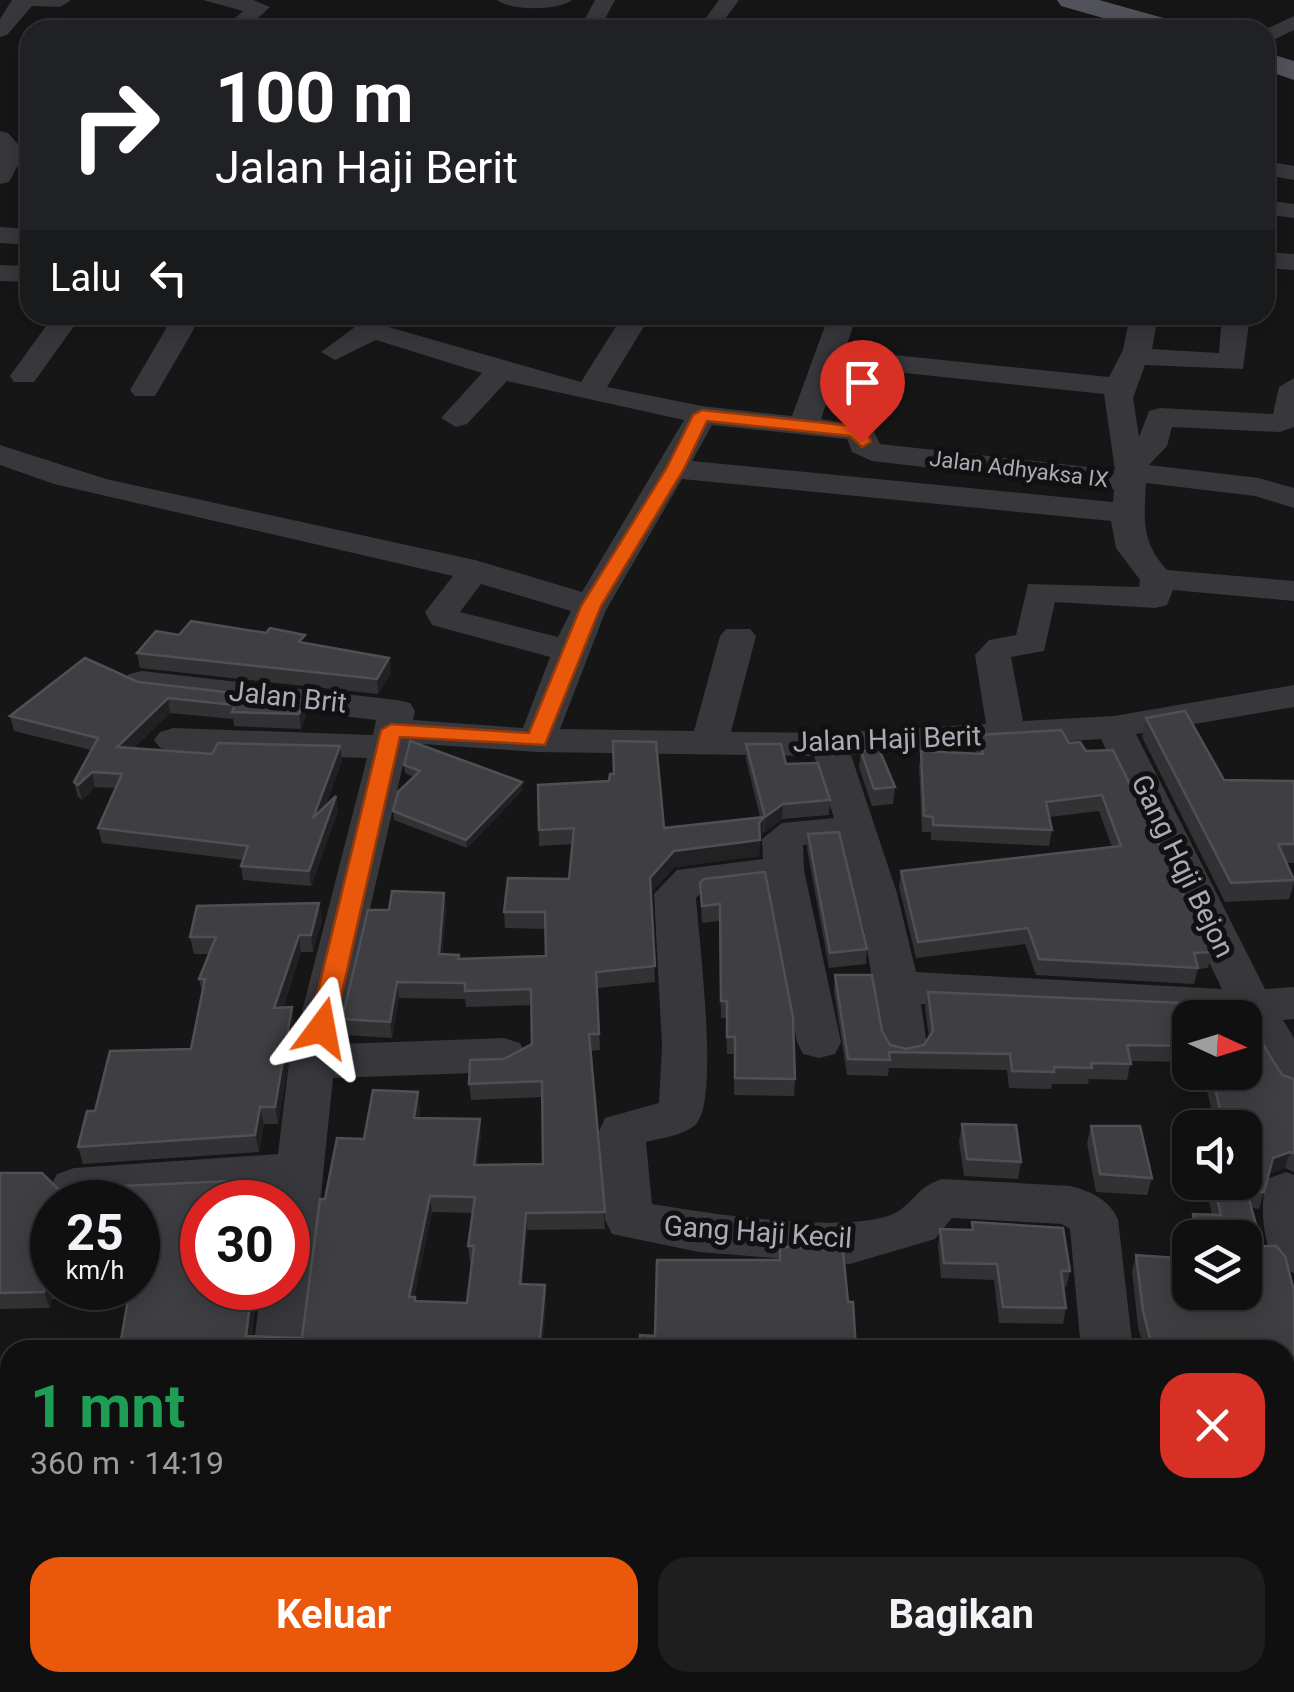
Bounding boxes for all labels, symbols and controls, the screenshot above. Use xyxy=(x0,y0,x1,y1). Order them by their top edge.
text: 100 m xyxy=(215,57,414,139)
icon: right xyxy=(50,60,180,190)
text: Jalan Haji Berit xyxy=(215,141,518,194)
icon: left xyxy=(141,250,196,305)
text: Lalu xyxy=(50,256,121,300)
pin xyxy=(820,340,905,443)
icon: arrive xyxy=(835,355,890,410)
street label: Jalan Adhyaksa IX xyxy=(928,446,1110,492)
street label: Jalan Brit xyxy=(228,674,348,720)
street label: Jalan Haji Berit xyxy=(792,719,982,759)
street label: Gang Hqji Bejon xyxy=(1125,769,1241,963)
position arrow xyxy=(270,976,374,1080)
north arrow xyxy=(1172,1000,1262,1090)
map controls xyxy=(1172,1000,1262,1310)
button: sound xyxy=(1172,1110,1262,1200)
speed limit sign: 30 xyxy=(180,1180,310,1310)
text: 25 xyxy=(66,1204,124,1262)
street label: Gang Haji Kecil xyxy=(663,1209,853,1255)
button: layers xyxy=(1172,1220,1262,1310)
text: km/h xyxy=(66,1256,124,1285)
text: 1 mnt xyxy=(30,1371,185,1442)
button: close xyxy=(1160,1373,1265,1478)
text: 360 m · 14:19 xyxy=(30,1444,224,1482)
button: Keluar xyxy=(30,1557,638,1672)
button: Bagikan xyxy=(658,1557,1265,1672)

